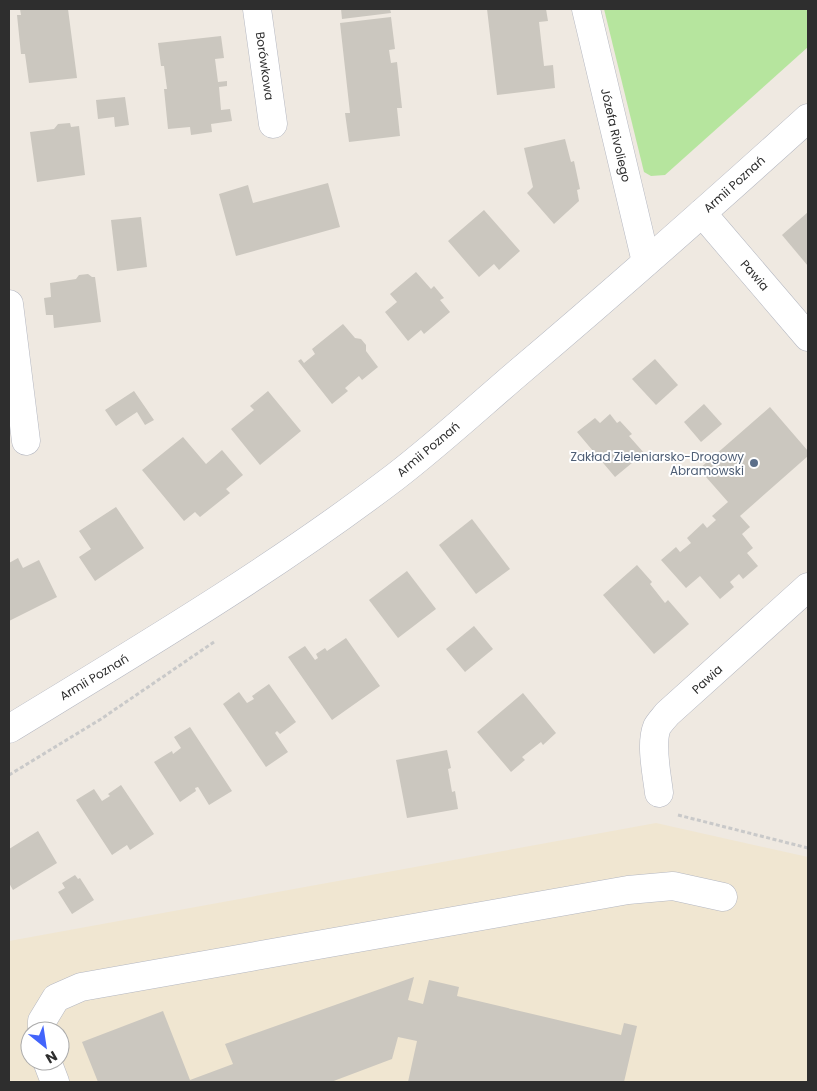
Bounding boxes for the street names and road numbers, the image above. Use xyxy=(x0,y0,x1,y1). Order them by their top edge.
street label: Borówkowa xyxy=(252,31,278,101)
street label: Józefa Rivoliego xyxy=(597,86,635,184)
street label: Armii Poznań xyxy=(699,152,769,216)
street label: Pawia xyxy=(737,256,773,294)
street label: Armii Poznań xyxy=(393,418,463,480)
street label: Armii Poznań xyxy=(56,650,132,704)
street label: Pawia xyxy=(688,661,726,697)

